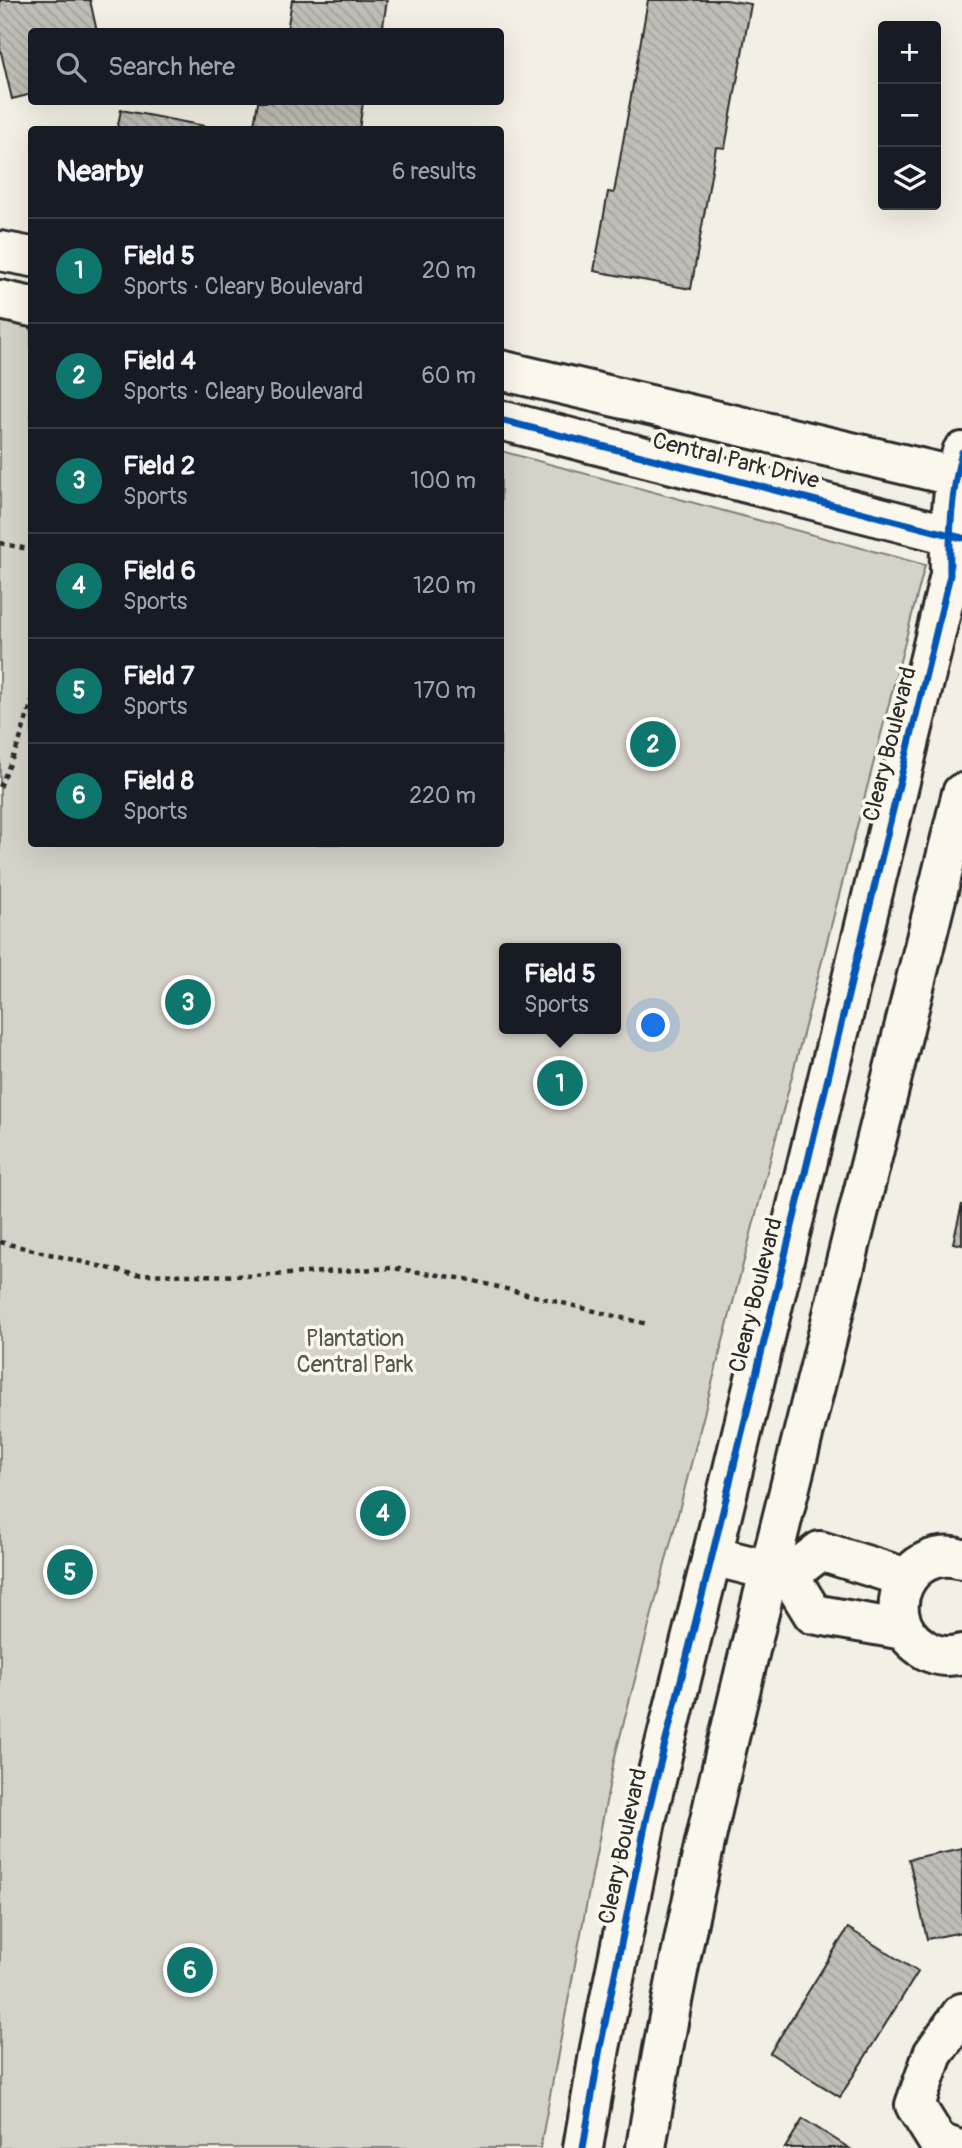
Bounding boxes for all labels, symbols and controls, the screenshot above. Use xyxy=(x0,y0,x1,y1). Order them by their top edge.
map controls xyxy=(878,21,941,210)
button: + xyxy=(878,21,941,84)
search box xyxy=(28,28,504,105)
icon: search xyxy=(52,48,90,86)
text: Search here xyxy=(108,51,235,83)
button: − xyxy=(878,84,941,147)
button: layers xyxy=(878,147,941,210)
text: Nearby xyxy=(56,153,143,190)
text: 6 results xyxy=(392,157,476,186)
text: Field 5 xyxy=(123,240,195,272)
text: 1 xyxy=(75,256,84,285)
text: 20 m xyxy=(422,256,476,285)
text: Sports · Cleary Boulevard xyxy=(123,272,363,301)
text: Field 4 xyxy=(123,345,196,377)
text: 2 xyxy=(73,361,85,390)
text: 60 m xyxy=(421,361,476,390)
text: Sports · Cleary Boulevard xyxy=(123,377,363,406)
street label: Central Park Drive xyxy=(649,426,823,495)
text: Field 2 xyxy=(123,450,195,482)
text: 3 xyxy=(73,466,85,495)
text: 100 m xyxy=(410,466,476,495)
text: Sports xyxy=(123,482,187,511)
text: Field 6 xyxy=(123,555,196,587)
text: 4 xyxy=(72,571,86,600)
text: 120 m xyxy=(413,571,476,600)
text: Sports xyxy=(123,587,187,616)
text: Field 7 xyxy=(123,660,194,692)
street label: Cleary Boulevard xyxy=(856,664,923,825)
text: 5 xyxy=(73,676,85,705)
text: 170 m xyxy=(414,676,476,705)
text: Sports xyxy=(123,692,187,721)
pin: 2 xyxy=(630,718,676,770)
text: Field 8 xyxy=(123,765,194,797)
text: 6 xyxy=(72,781,86,810)
text: 220 m xyxy=(409,781,476,810)
text: Sports xyxy=(123,797,187,826)
popup xyxy=(499,943,621,1034)
text: Field 5 xyxy=(524,958,596,990)
pin: 3 xyxy=(165,976,211,1028)
text: Sports xyxy=(524,990,589,1019)
your location xyxy=(636,1008,670,1042)
pin: 1 xyxy=(537,1057,583,1109)
street label: Cleary Boulevard xyxy=(722,1215,789,1376)
park label: Plantation Central Park xyxy=(297,1324,414,1379)
pin: 4 xyxy=(360,1487,406,1539)
pin: 5 xyxy=(47,1546,93,1598)
street label: Cleary Boulevard xyxy=(592,1766,653,1927)
pin: 6 xyxy=(167,1944,213,1996)

